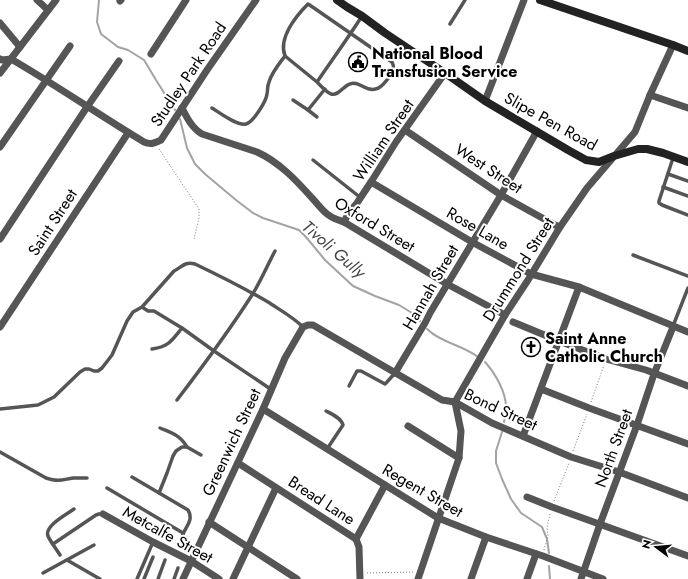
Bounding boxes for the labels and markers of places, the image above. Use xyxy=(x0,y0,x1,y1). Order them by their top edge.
place label: National Blood Transfusion Service xyxy=(372,42,517,83)
public building icon: National Blood Transfusion Service xyxy=(347,51,369,73)
place label: Saint Anne Catholic Church xyxy=(545,327,663,368)
church icon: Saint Anne Catholic Church xyxy=(520,336,542,358)

